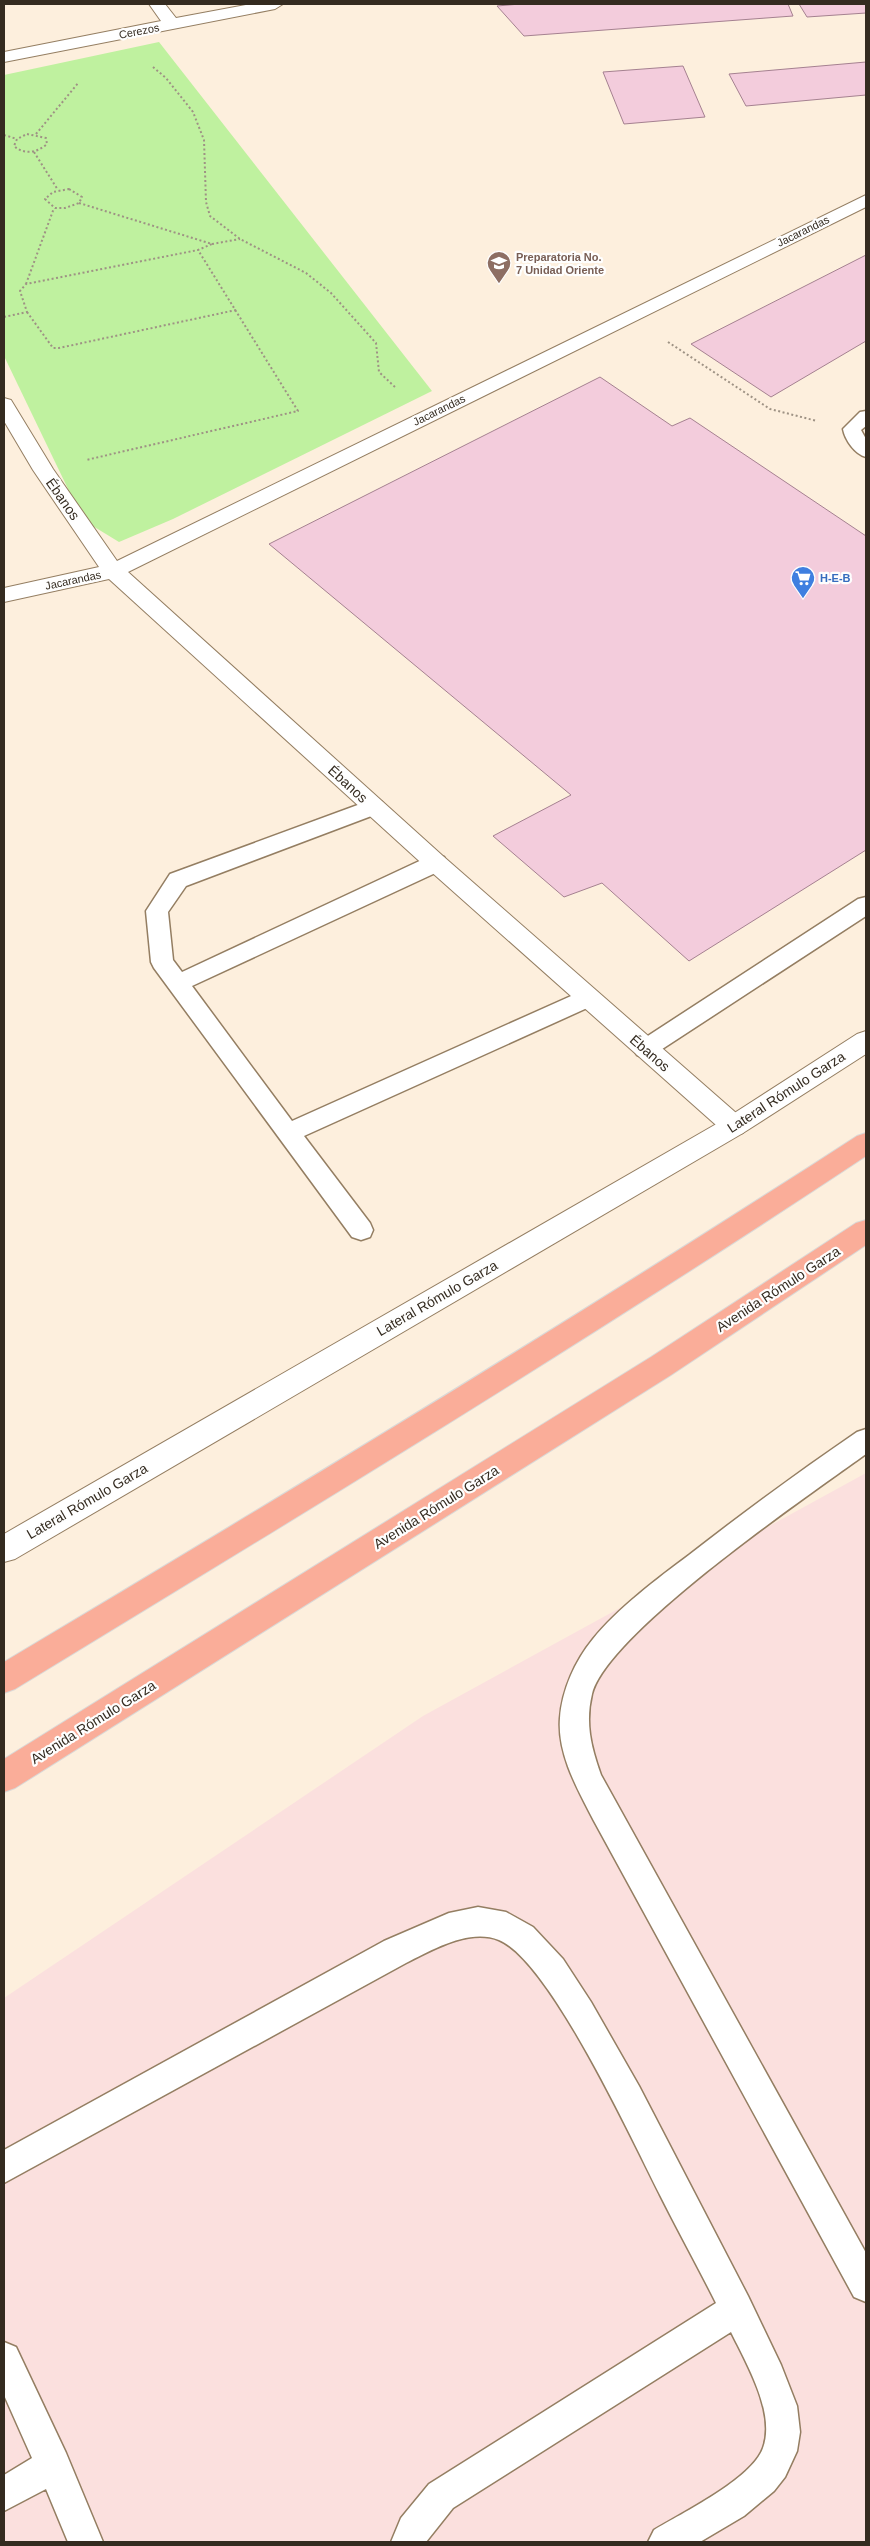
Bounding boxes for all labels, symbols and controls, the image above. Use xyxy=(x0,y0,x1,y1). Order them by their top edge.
street label: Cerezos xyxy=(118,21,161,41)
street label: Jacarandas xyxy=(775,213,832,249)
school or university icon: Preparatoria No. 7 Unidad Oriente xyxy=(486,250,512,284)
place label: Preparatoria No. 7 Unidad Oriente xyxy=(516,251,604,276)
street label: Jacarandas xyxy=(411,392,468,428)
street label: Ébanos xyxy=(43,475,83,523)
supermarket icon: H-E-B xyxy=(790,565,816,599)
street label: Jacarandas xyxy=(44,568,103,592)
place label: H-E-B xyxy=(820,572,851,584)
street label: Ébanos xyxy=(325,762,371,806)
street label: Ébanos xyxy=(627,1031,673,1075)
street label: Lateral Rómulo Garza xyxy=(724,1048,848,1136)
street label: Avenida Rómulo Garza xyxy=(713,1243,843,1335)
street label: Lateral Rómulo Garza xyxy=(374,1257,500,1339)
street label: Lateral Rómulo Garza xyxy=(24,1460,150,1542)
street label: Avenida Rómulo Garza xyxy=(370,1462,502,1552)
street label: Avenida Rómulo Garza xyxy=(27,1677,159,1767)

